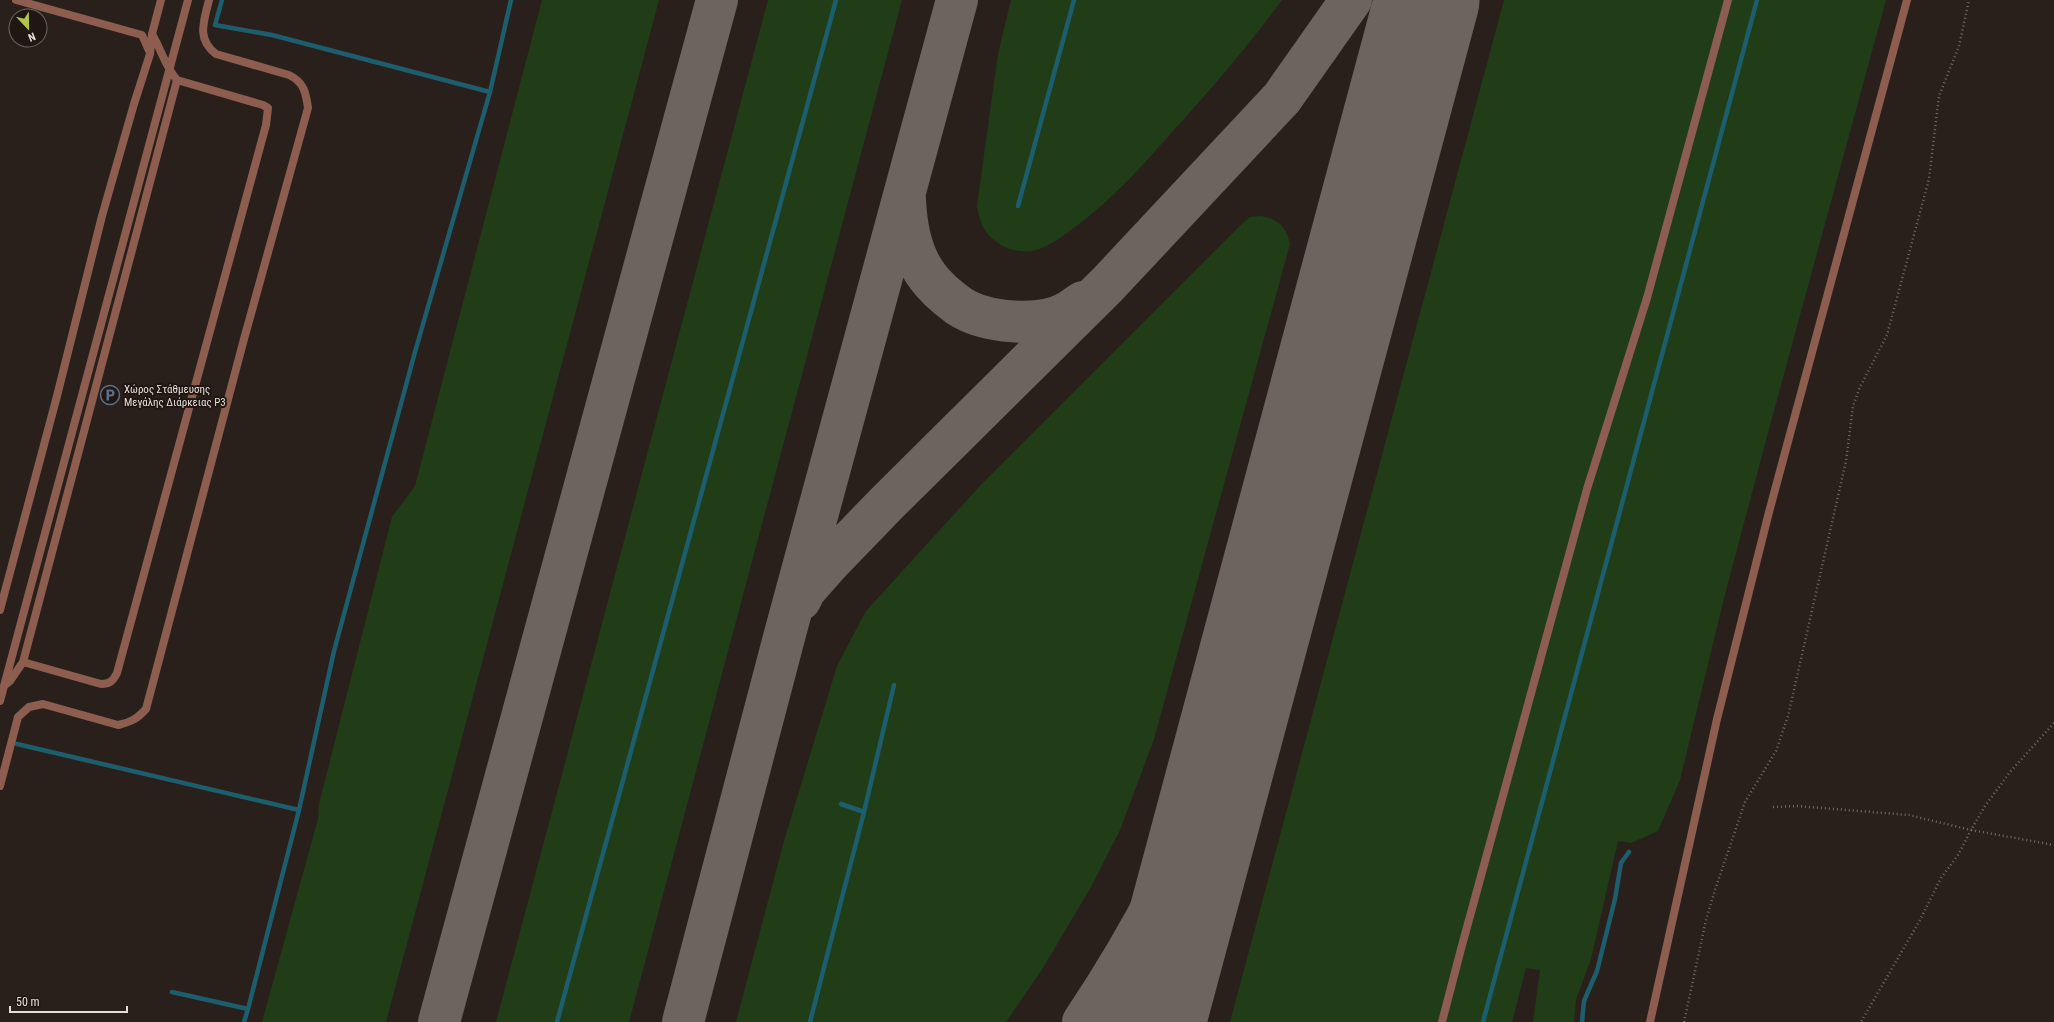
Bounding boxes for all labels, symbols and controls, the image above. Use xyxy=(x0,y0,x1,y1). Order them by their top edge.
north arrow xyxy=(8,8,48,48)
text: N xyxy=(26,30,37,44)
place label: Χώρος Στάθμευσης Μεγάλης Διάρκειας P3 xyxy=(124,383,226,409)
parking icon: Χώρος Στάθμευσης Μεγάλης Διάρκειας P3 xyxy=(99,384,121,406)
scale bar xyxy=(10,988,127,1014)
text: 50 m xyxy=(16,995,40,1009)

